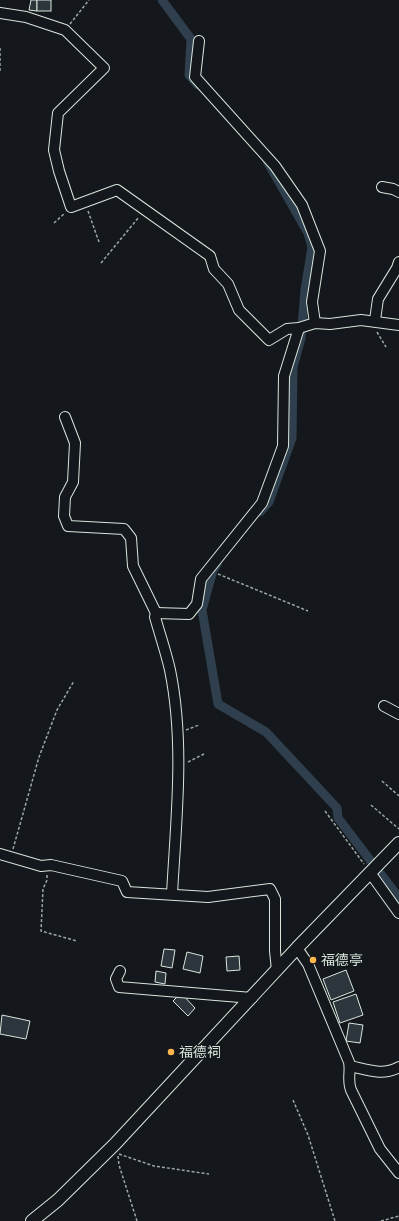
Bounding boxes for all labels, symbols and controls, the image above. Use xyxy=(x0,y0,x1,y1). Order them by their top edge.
place label: 福德亭 xyxy=(321,951,363,968)
marker: 福德亭 xyxy=(308,955,318,965)
place label: 福德祠 xyxy=(179,1043,221,1060)
marker: 福德祠 xyxy=(166,1047,176,1057)

